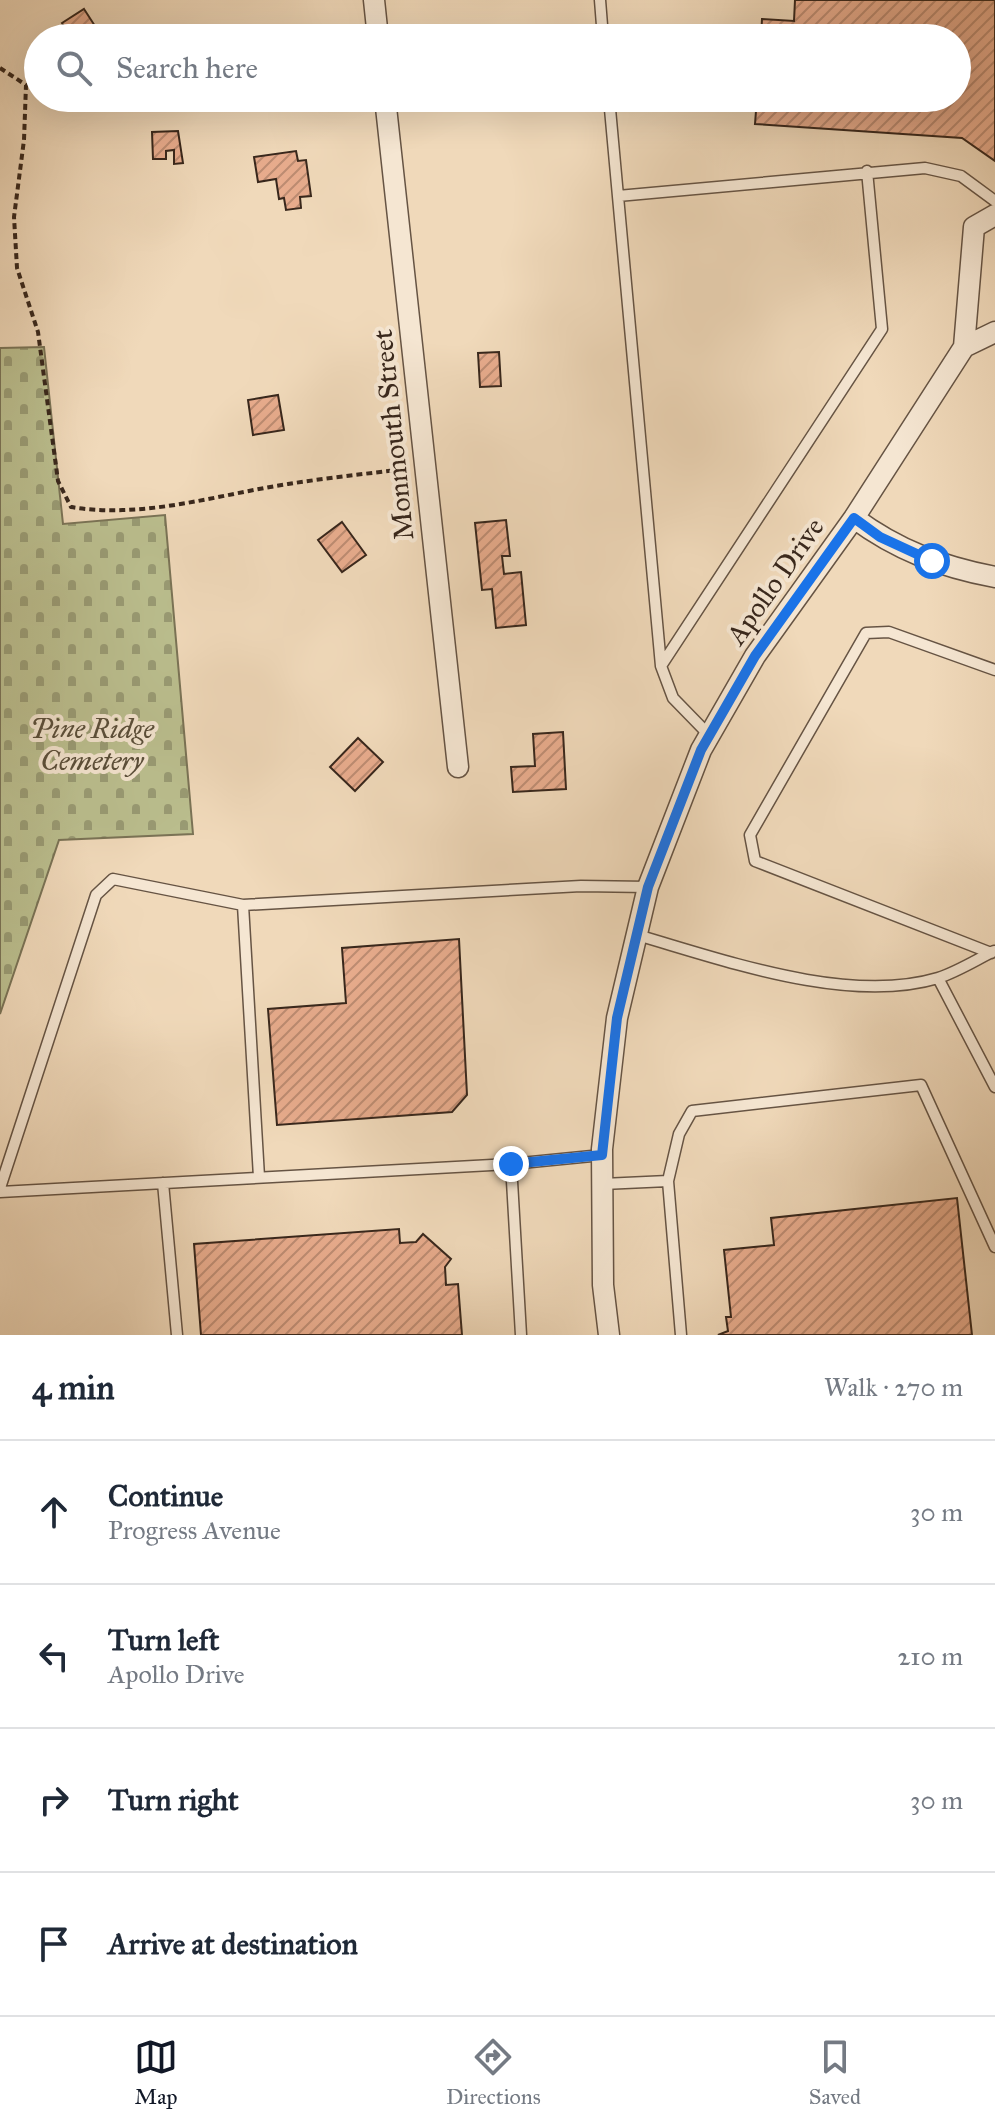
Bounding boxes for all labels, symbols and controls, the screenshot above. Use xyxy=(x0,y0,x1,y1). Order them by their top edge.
search box xyxy=(24,24,971,112)
icon: search xyxy=(52,46,96,90)
text: Search here xyxy=(116,50,258,86)
street label: Monmouth Street xyxy=(365,328,421,542)
street label: Apollo Drive xyxy=(718,511,832,652)
route start xyxy=(914,543,950,579)
park label: Pine Ridge Cemetery xyxy=(30,711,154,778)
route end xyxy=(493,1146,529,1182)
text: 4 min xyxy=(32,1367,115,1408)
text: Walk · 270 m xyxy=(824,1371,963,1403)
text: Continue xyxy=(108,1478,223,1514)
icon: ahead xyxy=(32,1490,76,1534)
text: 30 m xyxy=(910,1496,963,1528)
text: Progress Avenue xyxy=(108,1514,281,1546)
text: Turn left xyxy=(108,1622,219,1658)
icon: left xyxy=(32,1634,76,1678)
text: 210 m xyxy=(897,1640,963,1672)
text: Apollo Drive xyxy=(108,1658,245,1690)
icon: right xyxy=(32,1778,76,1822)
text: Turn right xyxy=(108,1782,239,1818)
text: 30 m xyxy=(910,1784,963,1816)
icon: arrive xyxy=(32,1922,76,1966)
text: Arrive at destination xyxy=(108,1926,358,1962)
tab: Map xyxy=(134,2035,178,2110)
tab: Directions xyxy=(446,2035,541,2110)
tab: Saved xyxy=(809,2035,861,2110)

